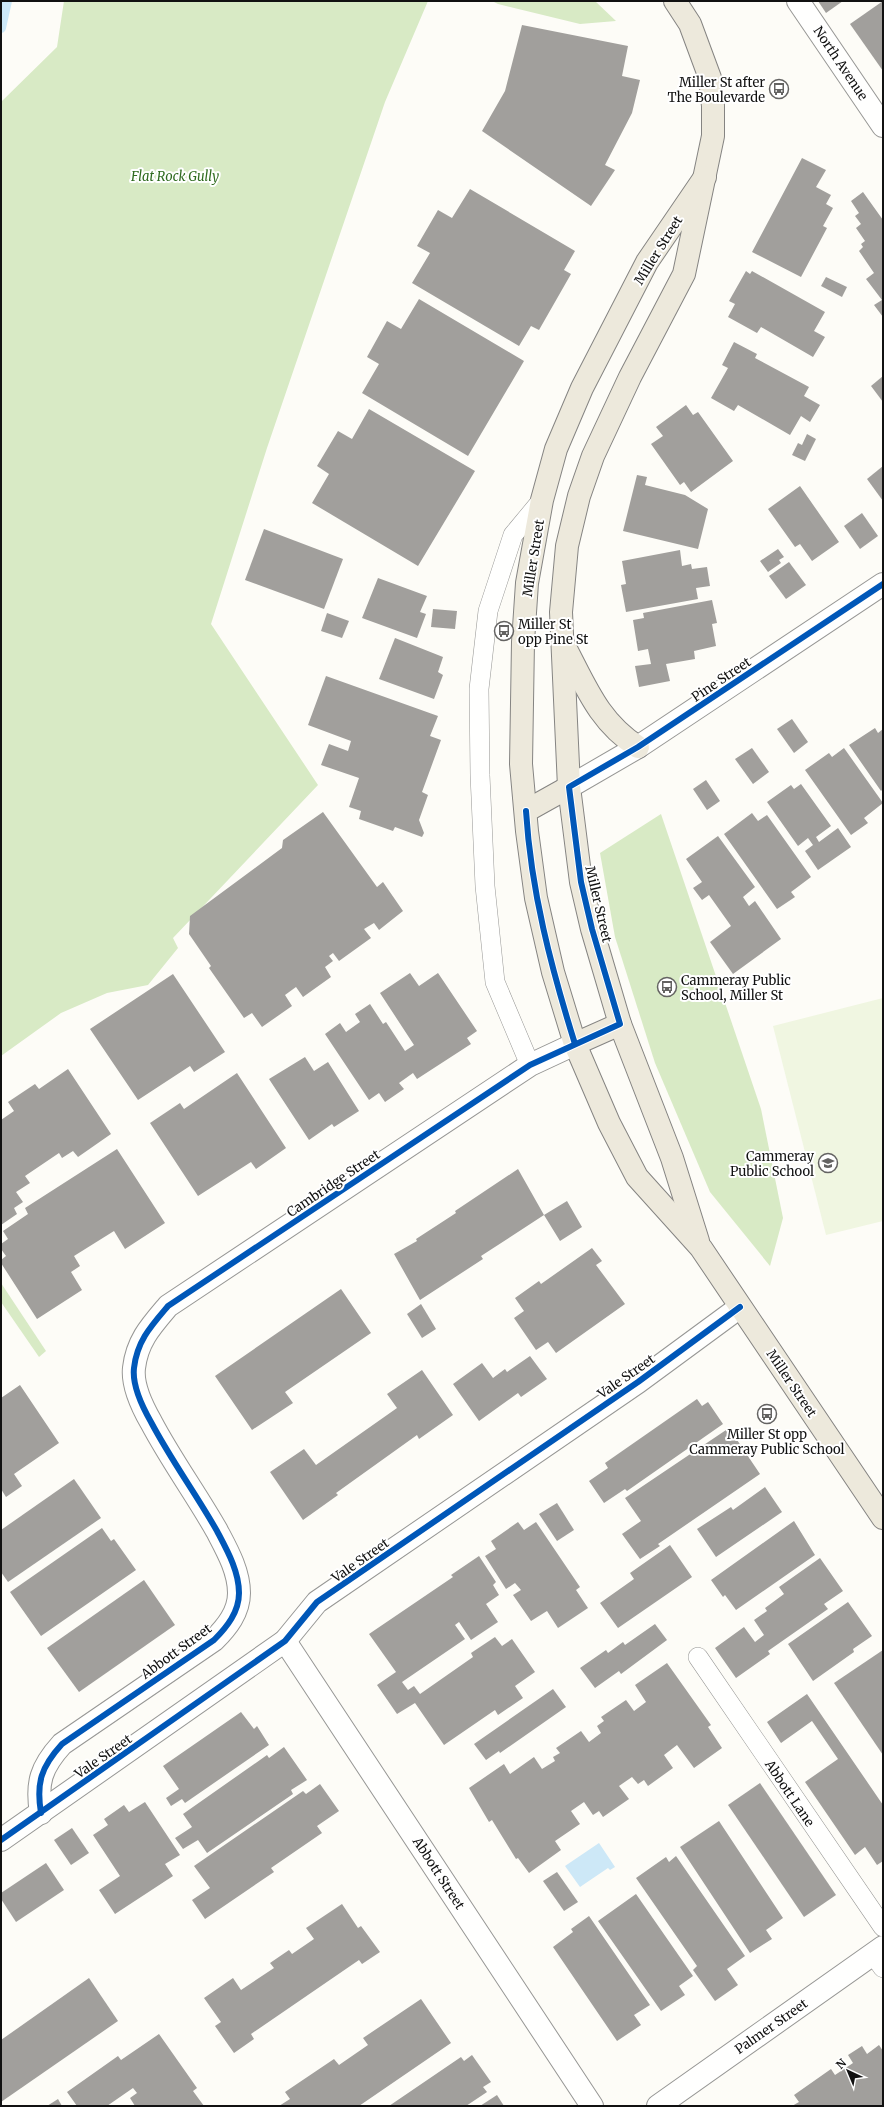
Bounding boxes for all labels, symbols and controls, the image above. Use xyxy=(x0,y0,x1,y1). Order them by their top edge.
street label: North Avenue xyxy=(810,23,872,104)
place label: Miller St after The Boulevarde xyxy=(667,74,765,106)
bus stop icon: Miller St after The Boulevarde xyxy=(768,78,790,100)
park label: Flat Rock Gully xyxy=(130,168,219,185)
street label: Miller Street xyxy=(631,213,686,288)
street label: Miller Street xyxy=(519,518,548,598)
place label: Miller St opp Pine St xyxy=(518,616,588,648)
bus stop icon: Miller St opp Pine St xyxy=(493,620,515,642)
street label: Pine Street xyxy=(688,653,754,706)
street label: Miller Street xyxy=(581,864,616,944)
place label: Cammeray Public School, Miller St xyxy=(681,972,791,1004)
bus stop icon: Cammeray Public School, Miller St xyxy=(656,976,678,998)
street label: Cambridge Street xyxy=(283,1146,383,1221)
place label: Cammeray Public School xyxy=(730,1148,814,1180)
school or university icon: Cammeray Public School xyxy=(817,1152,839,1174)
street label: Miller Street xyxy=(763,1346,820,1420)
street label: Vale Street xyxy=(594,1350,658,1403)
bus stop icon: Miller St opp Cammeray Public School xyxy=(756,1403,778,1425)
place label: Miller St opp Cammeray Public School xyxy=(689,1426,845,1458)
street label: Vale Street xyxy=(328,1534,392,1587)
street label: Abbott Street xyxy=(137,1620,215,1683)
street label: Vale Street xyxy=(71,1730,135,1783)
street label: Abbott Lane xyxy=(761,1756,818,1830)
street label: Abbott Street xyxy=(408,1833,468,1913)
street label: Palmer Street xyxy=(732,1995,811,2058)
north arrow xyxy=(828,2051,868,2091)
text: N xyxy=(833,2056,849,2072)

